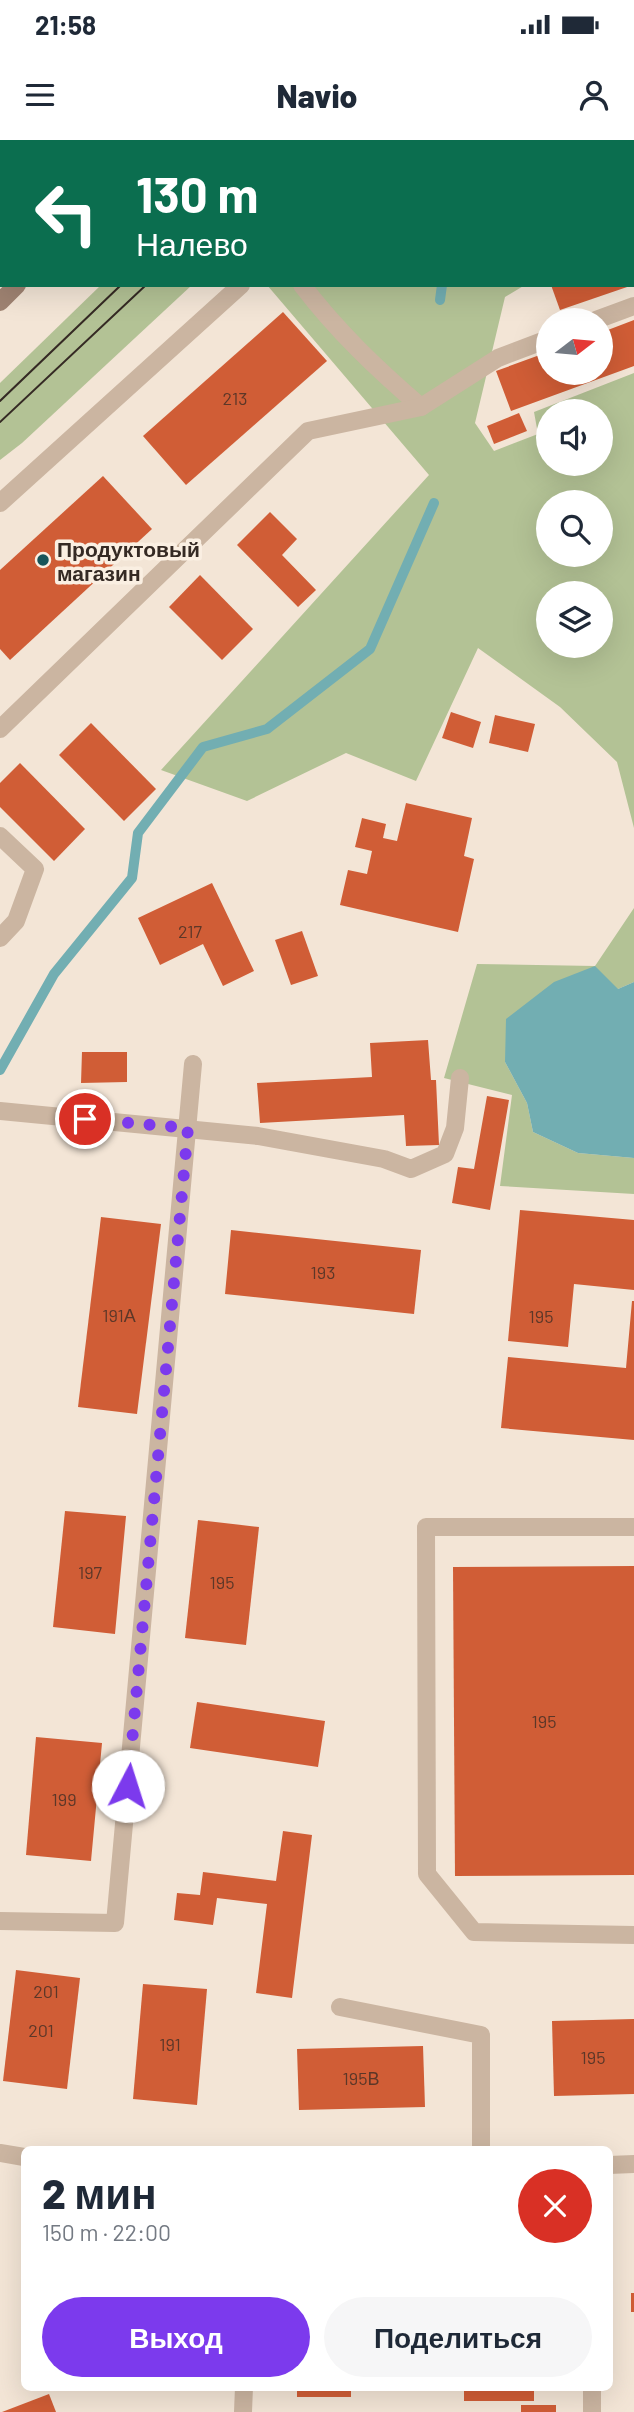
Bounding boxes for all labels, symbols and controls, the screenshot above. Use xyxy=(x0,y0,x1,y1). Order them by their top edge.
text: 21:58 xyxy=(35,9,96,40)
icon: menu xyxy=(21,76,59,114)
text: Navio xyxy=(277,76,357,114)
icon: person xyxy=(575,76,613,114)
text: 130 m xyxy=(136,164,258,223)
icon: left xyxy=(21,168,112,259)
text: Налево xyxy=(136,224,248,262)
north arrow xyxy=(536,308,612,385)
map controls xyxy=(536,308,613,658)
house number: 213 xyxy=(223,387,247,409)
button: sound xyxy=(536,399,613,476)
button: search xyxy=(536,490,613,567)
place label: Продуктовый магазин xyxy=(57,536,200,585)
marker: Продуктовый магазин xyxy=(35,552,51,568)
button: layers xyxy=(536,581,613,658)
house number: 217 xyxy=(178,920,203,942)
pin xyxy=(55,1089,115,1149)
icon: arrive xyxy=(66,1100,104,1138)
house number: 193 xyxy=(311,1261,335,1283)
house number: 191А xyxy=(102,1304,136,1326)
house number: 195 xyxy=(529,1305,553,1327)
house number: 197 xyxy=(78,1561,103,1583)
house number: 195 xyxy=(210,1571,234,1593)
house number: 195 xyxy=(532,1710,556,1732)
position arrow xyxy=(91,1749,165,1823)
house number: 199 xyxy=(51,1788,77,1810)
house number: 201 xyxy=(33,1980,59,2002)
house number: 201 xyxy=(28,2019,54,2041)
house number: 191 xyxy=(159,2033,181,2055)
house number: 195 xyxy=(581,2046,605,2068)
house number: 195В xyxy=(343,2067,379,2089)
text: 2 мин xyxy=(42,2167,157,2217)
button: close xyxy=(518,2169,592,2243)
text: 150 m · 22:00 xyxy=(42,2218,171,2246)
button: Выход xyxy=(42,2297,310,2377)
button: Поделиться xyxy=(324,2297,592,2377)

